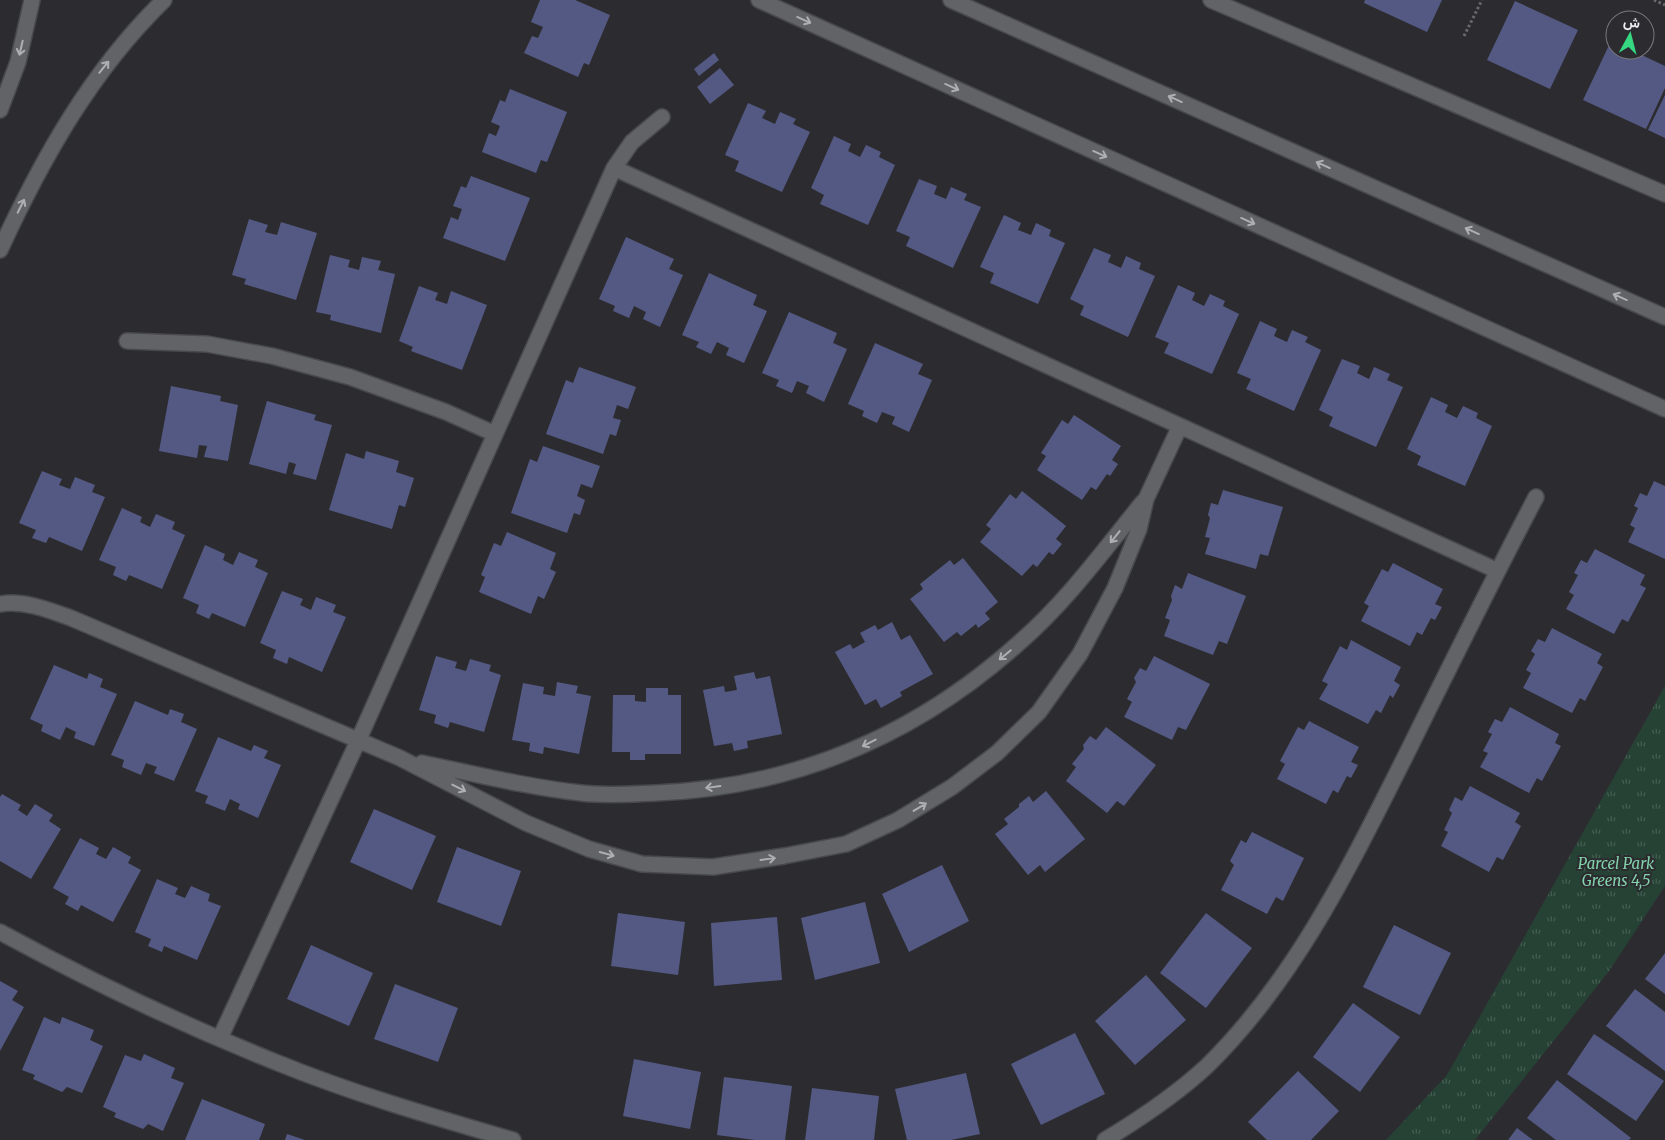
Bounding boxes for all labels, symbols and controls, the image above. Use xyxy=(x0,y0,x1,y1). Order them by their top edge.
north arrow xyxy=(1605,10,1655,60)
text: ش xyxy=(1622,12,1641,32)
one-way arrow xyxy=(796,16,811,25)
one-way arrow xyxy=(16,39,25,55)
one-way arrow xyxy=(99,61,110,74)
one-way arrow xyxy=(944,83,959,92)
one-way arrow xyxy=(1168,94,1183,104)
one-way arrow xyxy=(1092,150,1107,159)
one-way arrow xyxy=(1316,160,1331,170)
one-way arrow xyxy=(16,199,26,214)
one-way arrow xyxy=(1240,216,1255,226)
one-way arrow xyxy=(1465,226,1480,235)
one-way arrow xyxy=(1613,291,1628,301)
one-way arrow xyxy=(1110,530,1121,543)
one-way arrow xyxy=(998,649,1011,660)
one-way arrow xyxy=(862,739,877,748)
one-way arrow xyxy=(452,783,467,793)
one-way arrow xyxy=(706,783,722,793)
one-way arrow xyxy=(913,801,927,811)
one-way arrow xyxy=(599,850,615,859)
one-way arrow xyxy=(760,853,776,863)
park label: Parcel Park Greens 4,5 xyxy=(1578,854,1655,890)

